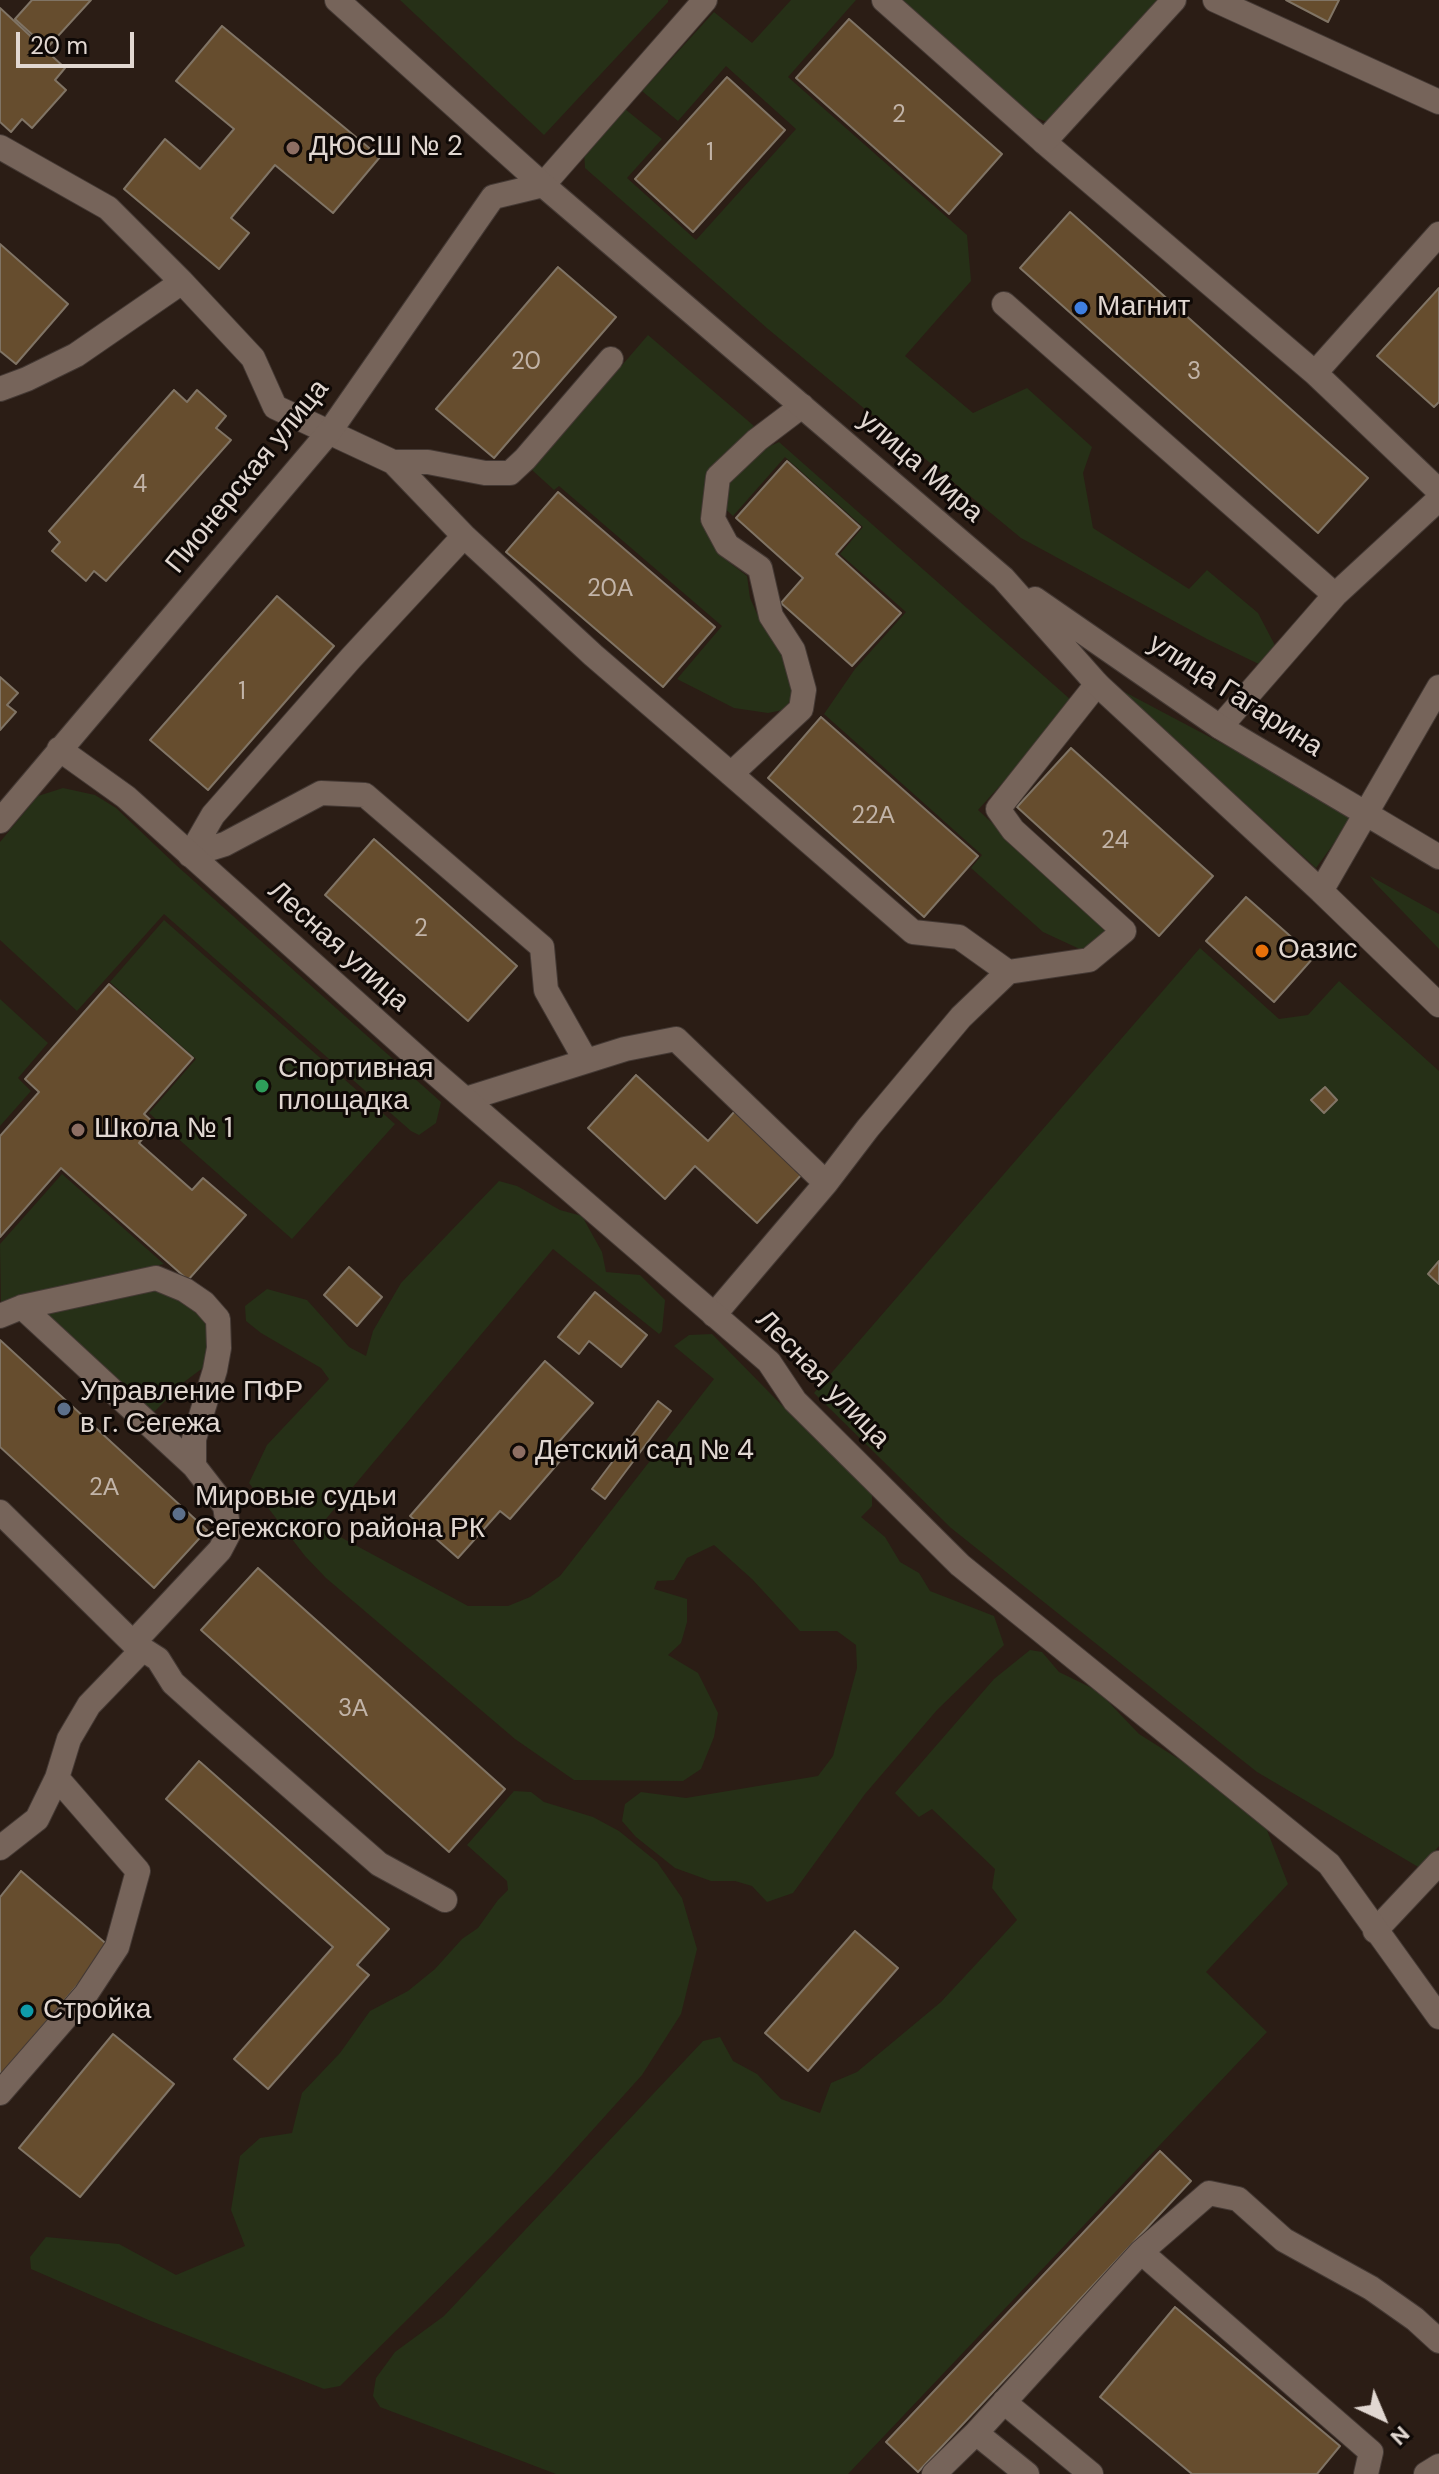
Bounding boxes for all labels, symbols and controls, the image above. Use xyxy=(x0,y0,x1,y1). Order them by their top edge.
scale bar xyxy=(20,16,138,66)
text: 20 m xyxy=(30,30,88,61)
house number: 2 xyxy=(892,102,906,130)
place label: ДЮСШ № 2 xyxy=(309,131,463,165)
marker: ДЮСШ № 2 xyxy=(284,139,302,157)
house number: 1 xyxy=(706,140,714,168)
place label: Магнит xyxy=(1097,291,1190,325)
marker: Магнит xyxy=(1072,299,1090,317)
house number: 20 xyxy=(511,349,541,377)
house number: 3 xyxy=(1187,359,1201,387)
street label: Пионерская улица xyxy=(159,373,337,581)
street label: улица Мира xyxy=(851,404,989,530)
house number: 4 xyxy=(133,472,147,500)
house number: 20А xyxy=(587,576,633,604)
street label: улица Гагарина xyxy=(1142,627,1328,765)
house number: 1 xyxy=(238,679,246,707)
house number: 22А xyxy=(851,803,895,831)
house number: 24 xyxy=(1101,828,1129,856)
street label: Лесная улица xyxy=(260,875,416,1019)
house number: 2 xyxy=(414,916,428,944)
place label: Оазис xyxy=(1278,934,1358,968)
marker: Оазис xyxy=(1253,942,1271,960)
place label: Спортивная площадка xyxy=(278,1053,433,1119)
marker: Спортивная площадка xyxy=(253,1077,271,1095)
place label: Школа № 1 xyxy=(94,1113,233,1147)
marker: Школа № 1 xyxy=(69,1121,87,1139)
street label: Лесная улица xyxy=(748,1304,896,1456)
place label: Управление ПФР в г. Сегежа xyxy=(80,1376,303,1442)
marker: Управление ПФР в г. Сегежа xyxy=(55,1400,73,1418)
place label: Детский сад № 4 xyxy=(535,1435,754,1469)
marker: Детский сад № 4 xyxy=(510,1443,528,1461)
house number: 2А xyxy=(89,1475,119,1503)
place label: Мировые судьи Сегежского района РК xyxy=(195,1481,485,1547)
marker: Мировые судьи Сегежского района РК xyxy=(170,1505,188,1523)
house number: 3А xyxy=(338,1696,368,1724)
place label: Стройка xyxy=(43,1994,151,2028)
marker: Стройка xyxy=(18,2002,36,2020)
north arrow xyxy=(1343,2378,1423,2458)
text: N xyxy=(1384,2420,1416,2452)

